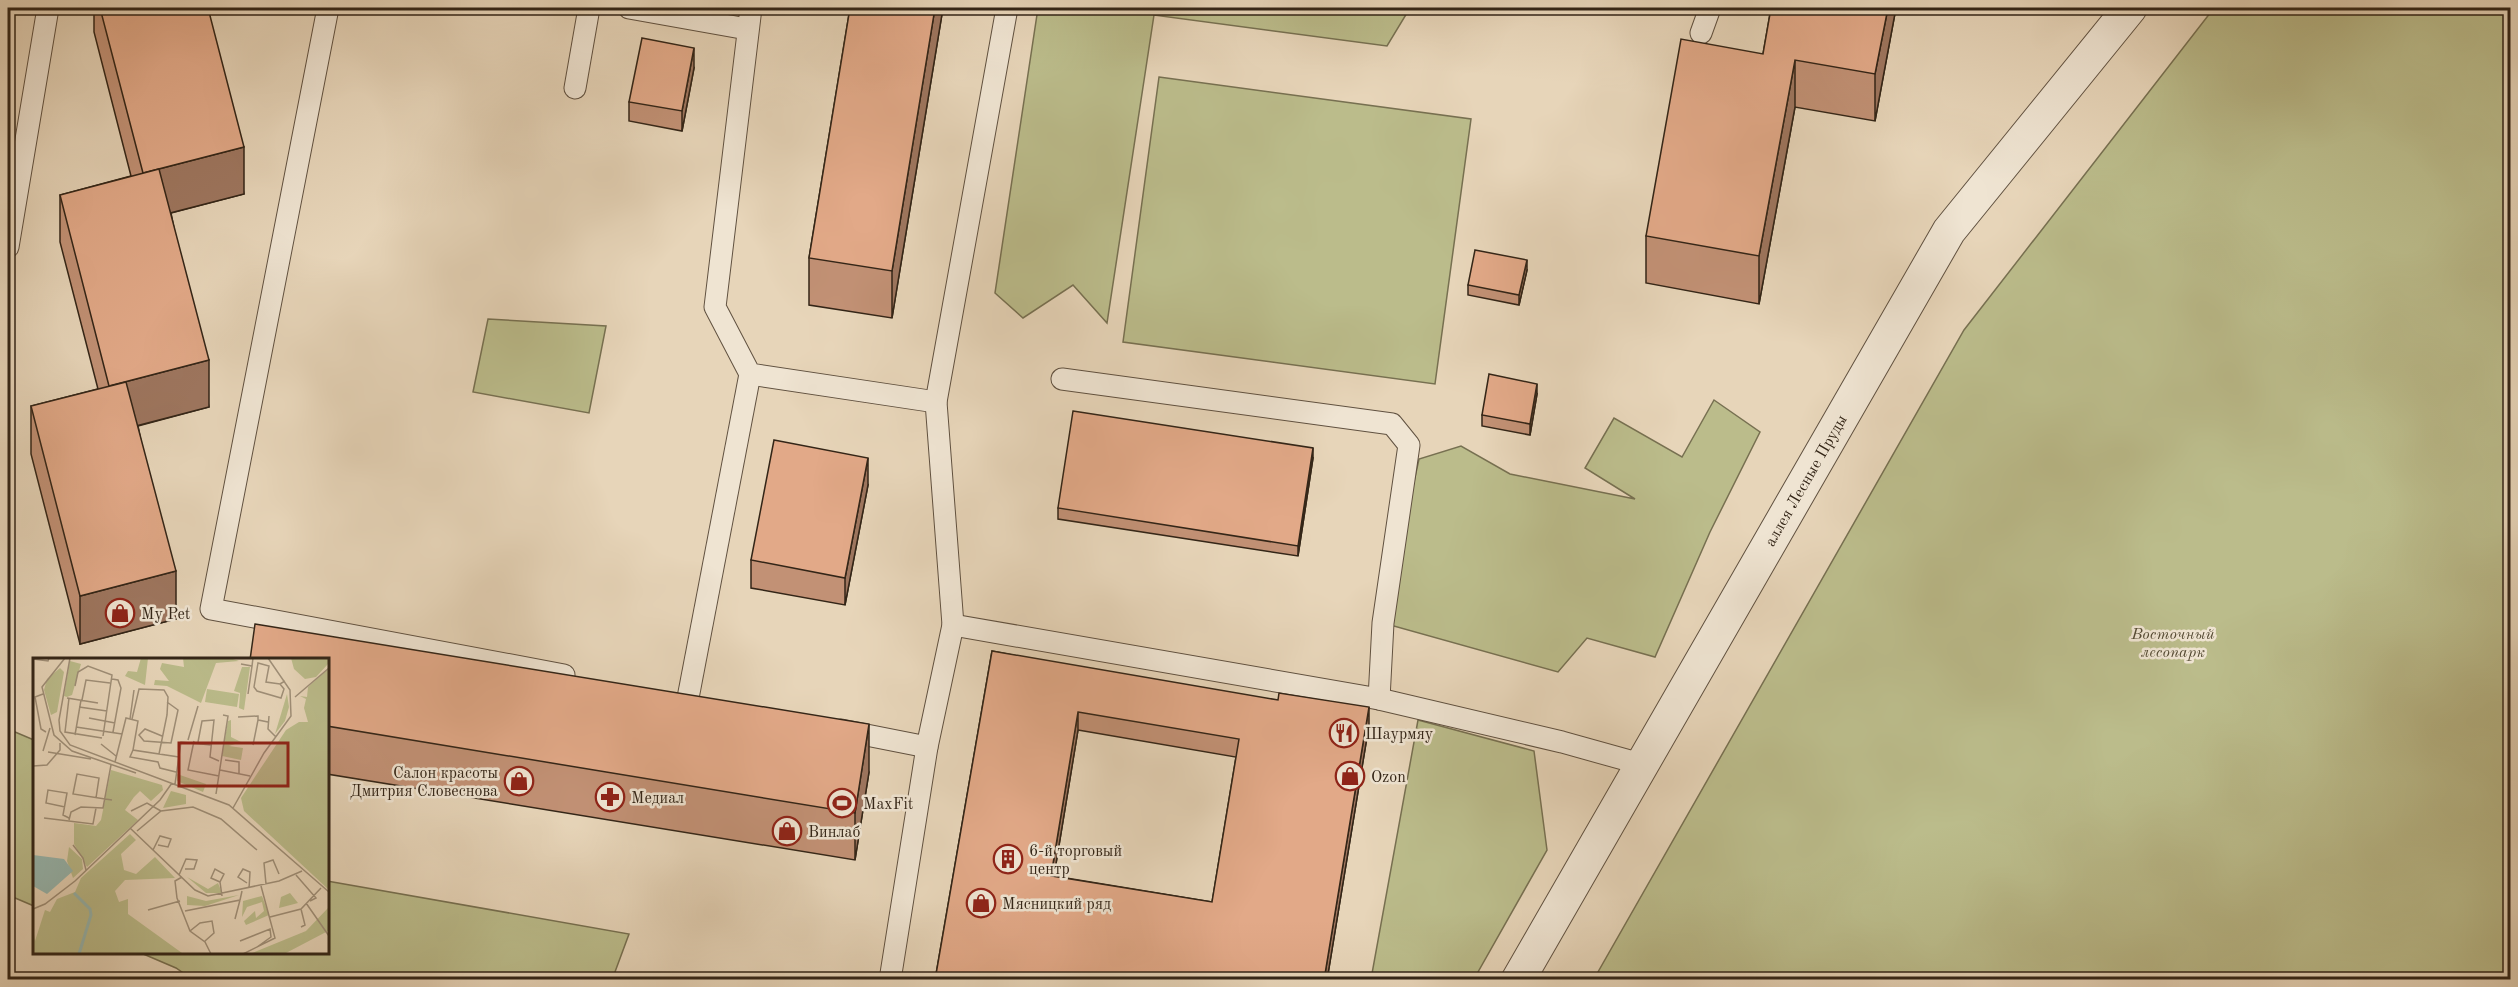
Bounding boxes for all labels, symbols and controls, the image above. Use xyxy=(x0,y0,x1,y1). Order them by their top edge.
street label: аллея Лесные Пруды xyxy=(1763,413,1851,549)
shop icon: My Pet xyxy=(104,597,136,629)
place label: My Pet xyxy=(141,607,191,623)
park label: Восточный лесопарк xyxy=(2130,627,2215,661)
inset map xyxy=(33,658,328,954)
restaurant icon: Шаурмяу xyxy=(1328,717,1360,749)
place label: Шаурмяу xyxy=(1365,727,1434,743)
shop icon: Ozon xyxy=(1334,760,1366,792)
shop icon: Салон красоты Дмитрия Словеснова xyxy=(503,765,535,797)
place label: Салон красоты Дмитрия Словеснова xyxy=(350,766,498,800)
place label: Ozon xyxy=(1371,770,1406,786)
pharmacy icon: Медиал xyxy=(594,781,626,813)
sports icon: MaxFit xyxy=(826,787,858,819)
place label: Медиал xyxy=(631,791,684,807)
place label: MaxFit xyxy=(863,797,914,813)
shop icon: Винлаб xyxy=(771,815,803,847)
place label: Винлаб xyxy=(808,825,860,841)
building icon: 6-й торговый центр xyxy=(992,843,1024,875)
place label: 6-й торговый центр xyxy=(1029,844,1122,878)
shop icon: Мясницкий ряд xyxy=(965,887,997,919)
place label: Мясницкий ряд xyxy=(1002,897,1111,913)

